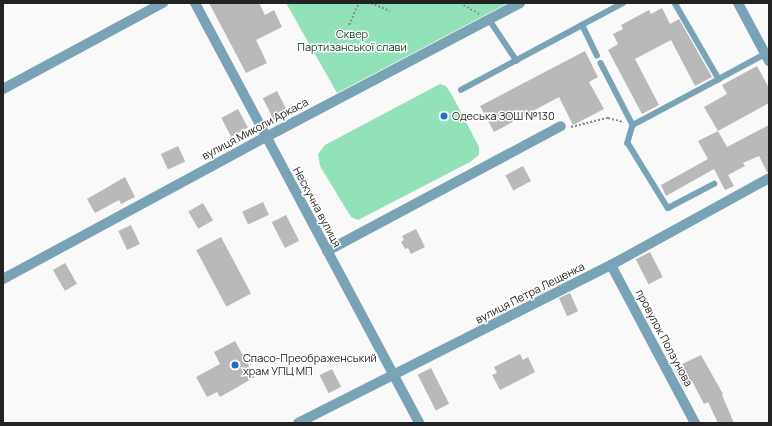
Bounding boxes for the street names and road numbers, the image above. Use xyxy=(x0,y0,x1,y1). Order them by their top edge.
street label: вулиця Миколи Аркаса xyxy=(200,95,310,163)
street label: Нескучна вулиця xyxy=(290,165,344,249)
street label: вулиця Петра Лещенка xyxy=(473,260,587,326)
street label: провулок Ползунова xyxy=(633,287,695,389)

